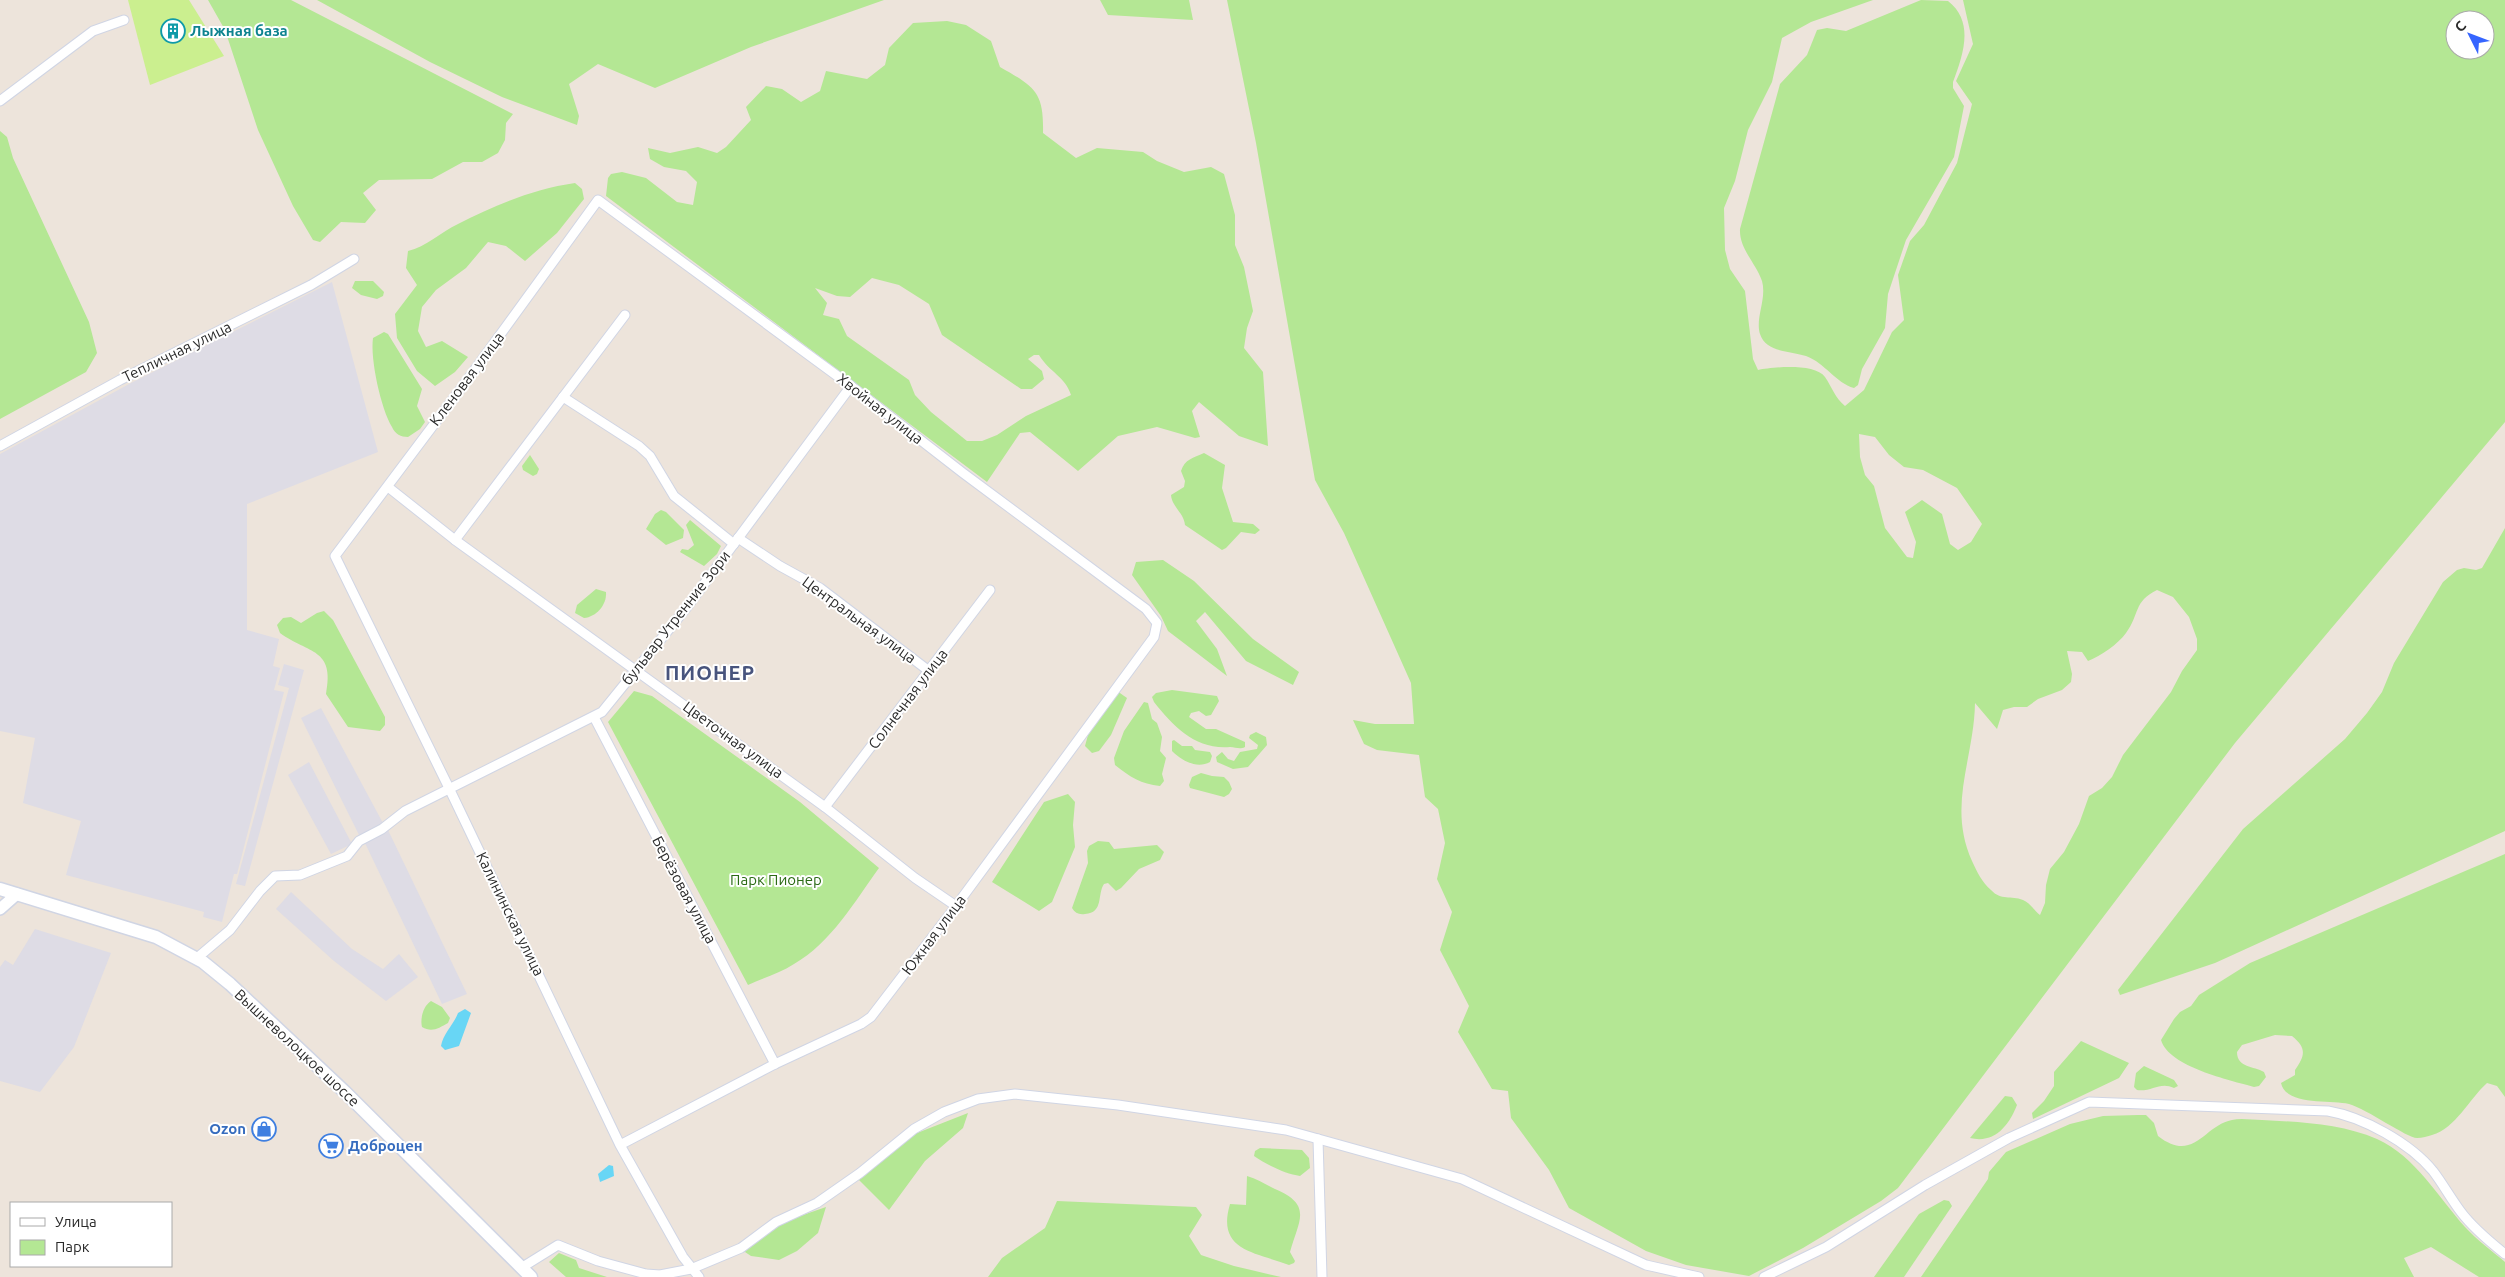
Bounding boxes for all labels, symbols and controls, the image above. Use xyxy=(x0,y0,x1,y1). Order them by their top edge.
north arrow xyxy=(2445,10,2495,60)
building icon: Лыжная база xyxy=(160,18,186,44)
text: С xyxy=(2451,18,2469,35)
place label: Лыжная база xyxy=(190,22,288,39)
street label: Тепличная улица xyxy=(120,318,234,385)
street label: Кленовая улица xyxy=(426,329,507,429)
street label: Хвойная улица xyxy=(834,370,927,447)
street label: бульвар Утренние Зори xyxy=(618,547,733,688)
street label: Центральная улица xyxy=(799,573,919,667)
street label: Солнечная улица xyxy=(865,645,951,752)
district label: ПИОНЕР xyxy=(665,661,755,684)
street label: Цветочная улица xyxy=(680,698,787,782)
street label: Берёзовая улица xyxy=(649,833,720,946)
street label: Калининская улица xyxy=(473,849,548,979)
park label: Парк Пионер xyxy=(730,871,822,888)
street label: Южная улица xyxy=(898,891,969,978)
street label: Вышневолоцкое шоссе xyxy=(231,985,363,1110)
shop icon: Ozon xyxy=(251,1116,277,1142)
place label: Ozon xyxy=(209,1120,246,1137)
supermarket icon: Доброцен xyxy=(318,1133,344,1159)
place label: Доброцен xyxy=(348,1137,423,1154)
legend xyxy=(10,1202,172,1267)
text: Улица xyxy=(55,1213,97,1230)
text: Парк xyxy=(55,1238,90,1255)

